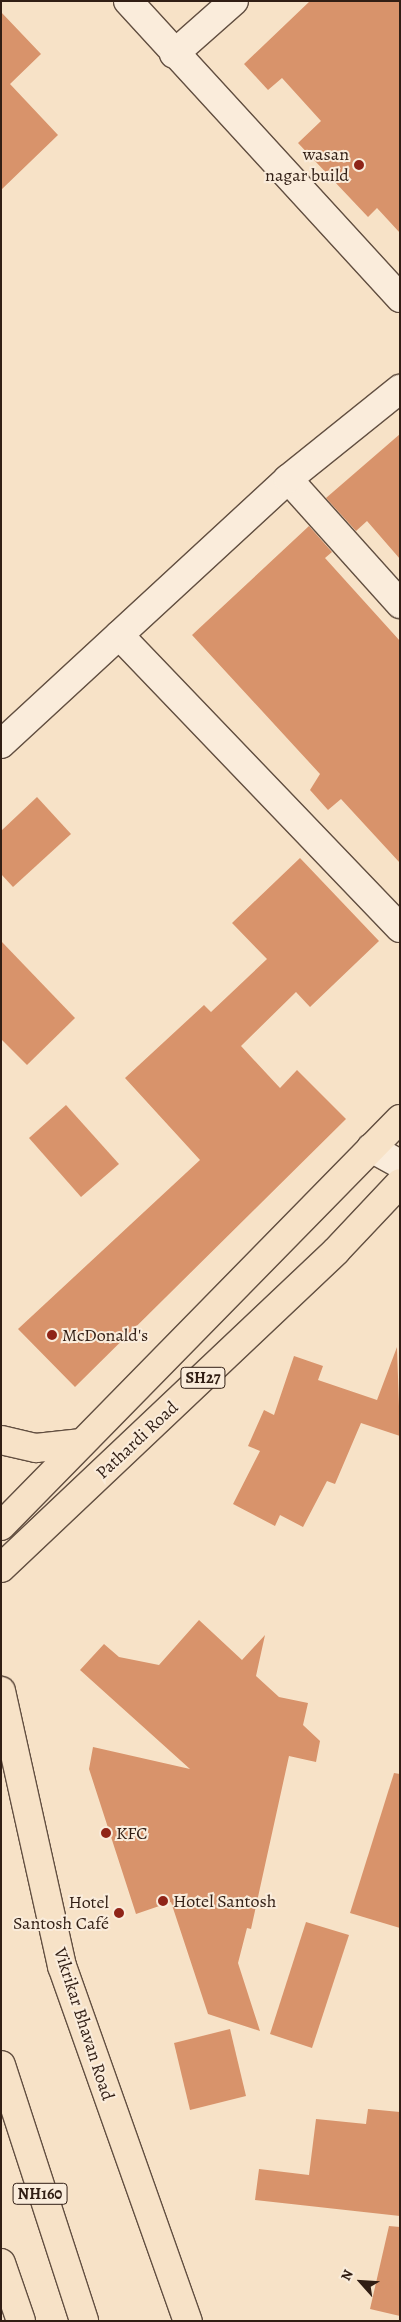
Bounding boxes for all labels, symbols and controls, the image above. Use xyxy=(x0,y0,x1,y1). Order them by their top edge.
place label: wasan nagar build xyxy=(265,144,349,186)
marker: wasan nagar build xyxy=(353,159,365,171)
place label: McDonald's xyxy=(62,1324,148,1346)
marker: McDonald's xyxy=(46,1329,58,1341)
road number: SH27 xyxy=(179,1365,227,1392)
street label: Pathardi Road xyxy=(91,1397,183,1483)
place label: KFC xyxy=(116,1822,148,1844)
marker: KFC xyxy=(100,1827,112,1839)
place label: Hotel Santosh xyxy=(173,1890,276,1912)
place label: Hotel Santosh Café xyxy=(13,1892,109,1935)
marker: Hotel Santosh xyxy=(157,1895,169,1907)
marker: Hotel Santosh Café xyxy=(113,1907,125,1919)
street label: Vikrikar Bhavan Road xyxy=(49,1945,119,2103)
road number: NH160 xyxy=(12,2180,68,2208)
north arrow xyxy=(336,2257,386,2307)
text: N xyxy=(336,2266,358,2284)

